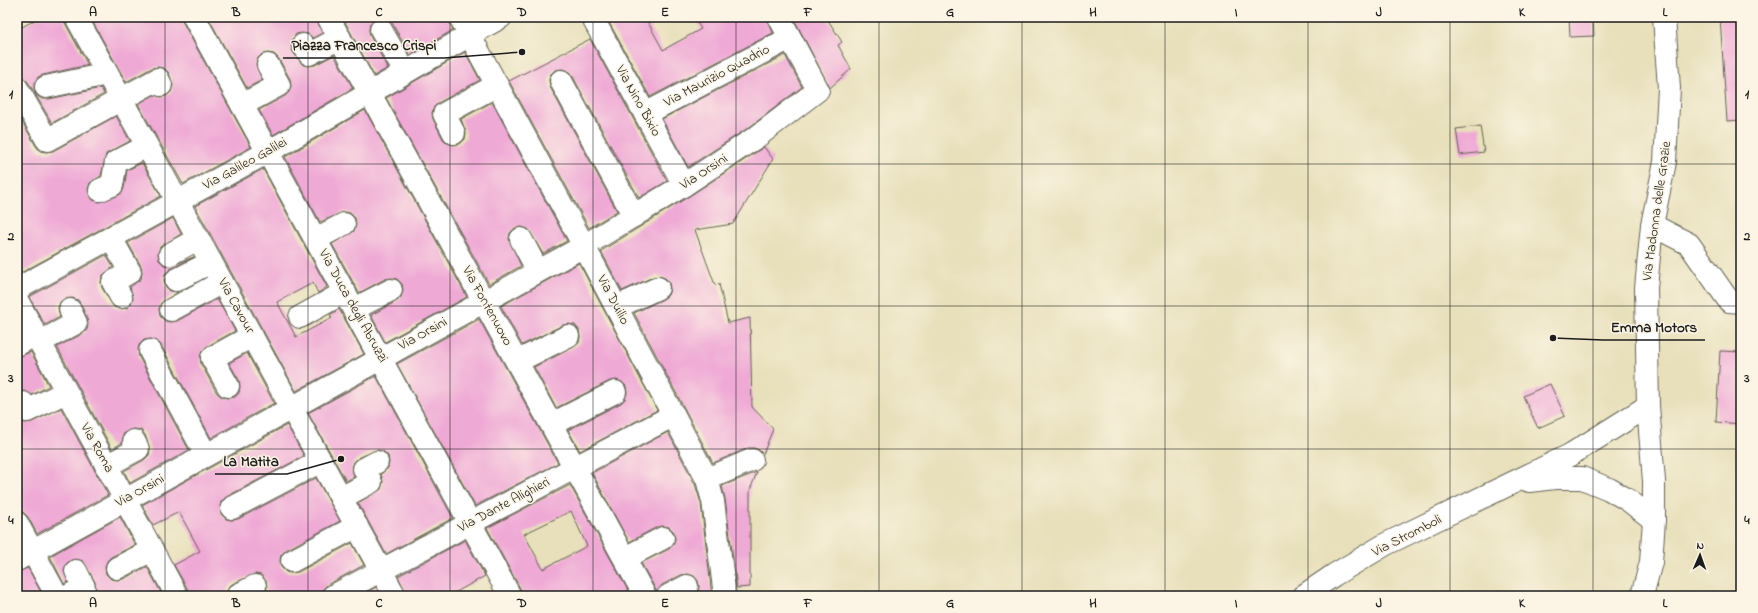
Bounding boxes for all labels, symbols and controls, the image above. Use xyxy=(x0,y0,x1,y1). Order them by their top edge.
text: A xyxy=(89,3,97,22)
text: B xyxy=(231,3,241,22)
text: C xyxy=(375,3,383,22)
text: D xyxy=(516,3,527,22)
text: E xyxy=(661,3,669,22)
text: F xyxy=(803,3,813,22)
text: G xyxy=(946,3,954,22)
text: H xyxy=(1089,3,1097,22)
text: I xyxy=(1234,3,1238,22)
text: J xyxy=(1376,3,1382,22)
text: K xyxy=(1519,3,1526,22)
text: L xyxy=(1663,3,1669,22)
callout: Piazza Francesco Crispi xyxy=(283,31,444,58)
text: Piazza Francesco Crispi xyxy=(292,35,437,57)
street label: Via Maurizio Quadrio xyxy=(659,39,774,113)
street label: Via Nino Bixio xyxy=(609,61,666,140)
text: 1 xyxy=(9,85,14,104)
text: 1 xyxy=(1745,85,1750,104)
street label: Via Galileo Galilei xyxy=(198,132,291,196)
street label: Via Madonna delle Grazie xyxy=(1637,139,1677,283)
street label: Via Orsini xyxy=(675,149,732,196)
text: 2 xyxy=(7,227,15,246)
text: 2 xyxy=(1743,227,1751,246)
street label: Via Duca degli Abruzzi xyxy=(312,244,393,367)
street label: Via Fontenuovo xyxy=(456,261,518,350)
street label: Via Duilio xyxy=(591,270,635,329)
street label: Via Cavour xyxy=(212,273,260,338)
street label: Via Orsini xyxy=(394,312,451,357)
callout: Emma Motors xyxy=(1603,313,1705,340)
text: Emma Motors xyxy=(1611,317,1697,339)
text: 3 xyxy=(7,369,14,388)
text: 3 xyxy=(1743,369,1750,388)
street label: Via Roma xyxy=(74,418,119,477)
callout: La Matita xyxy=(215,447,287,474)
text: La Matita xyxy=(223,451,279,473)
street label: Via Orsini xyxy=(111,469,168,514)
street label: Via Dante Alighieri xyxy=(453,472,554,539)
street label: Via Stromboli xyxy=(1367,509,1446,563)
text: 4 xyxy=(7,511,14,530)
text: 4 xyxy=(1743,511,1750,530)
north arrow xyxy=(1680,535,1720,575)
text: N xyxy=(1696,538,1704,554)
text: A xyxy=(89,594,97,613)
text: B xyxy=(231,594,241,613)
text: C xyxy=(375,594,383,613)
text: D xyxy=(516,594,527,613)
text: E xyxy=(661,594,669,613)
text: F xyxy=(803,594,813,613)
text: G xyxy=(946,594,954,613)
text: H xyxy=(1089,594,1097,613)
text: I xyxy=(1234,594,1238,613)
text: J xyxy=(1376,594,1382,613)
text: K xyxy=(1519,594,1526,613)
text: L xyxy=(1663,594,1669,613)

